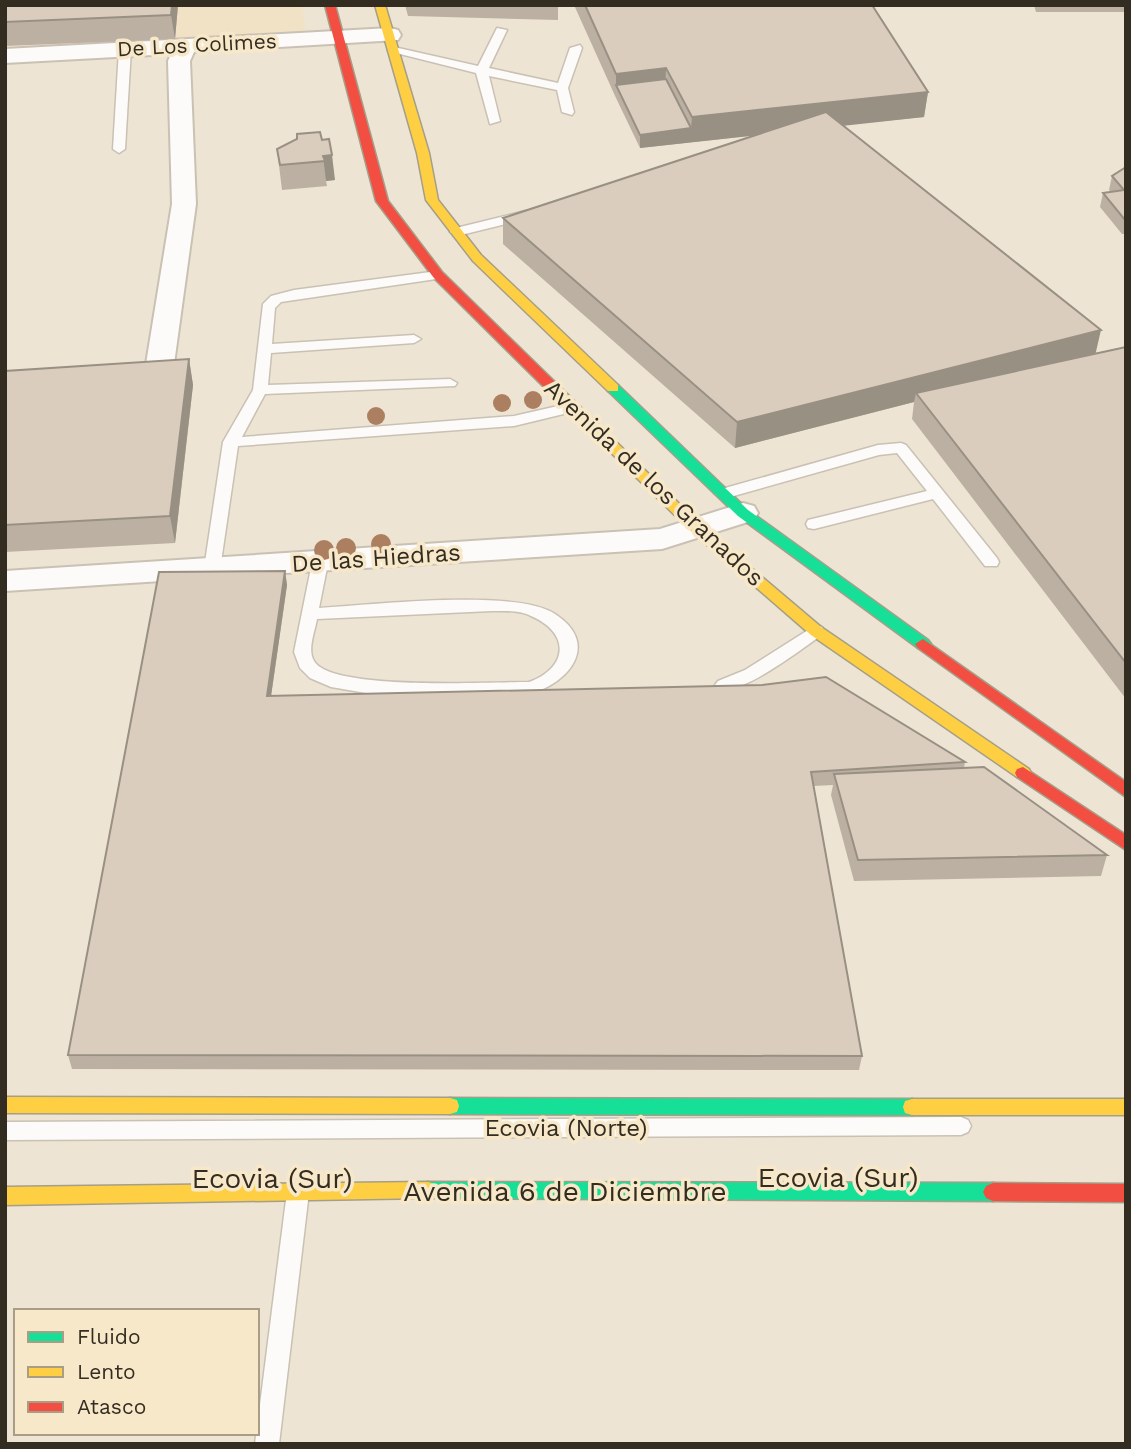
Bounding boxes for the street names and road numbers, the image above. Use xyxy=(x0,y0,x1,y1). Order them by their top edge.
street label: De Los Colimes xyxy=(117,28,277,61)
street label: Avenida de los Granados xyxy=(539,374,769,592)
street label: De las Hiedras xyxy=(290,538,462,578)
street label: Ecovia (Norte) xyxy=(485,1114,647,1142)
street label: Ecovia (Sur) xyxy=(758,1161,918,1194)
street label: Ecovia (Sur) xyxy=(192,1162,352,1195)
street label: Avenida 6 de Diciembre xyxy=(403,1175,727,1208)

